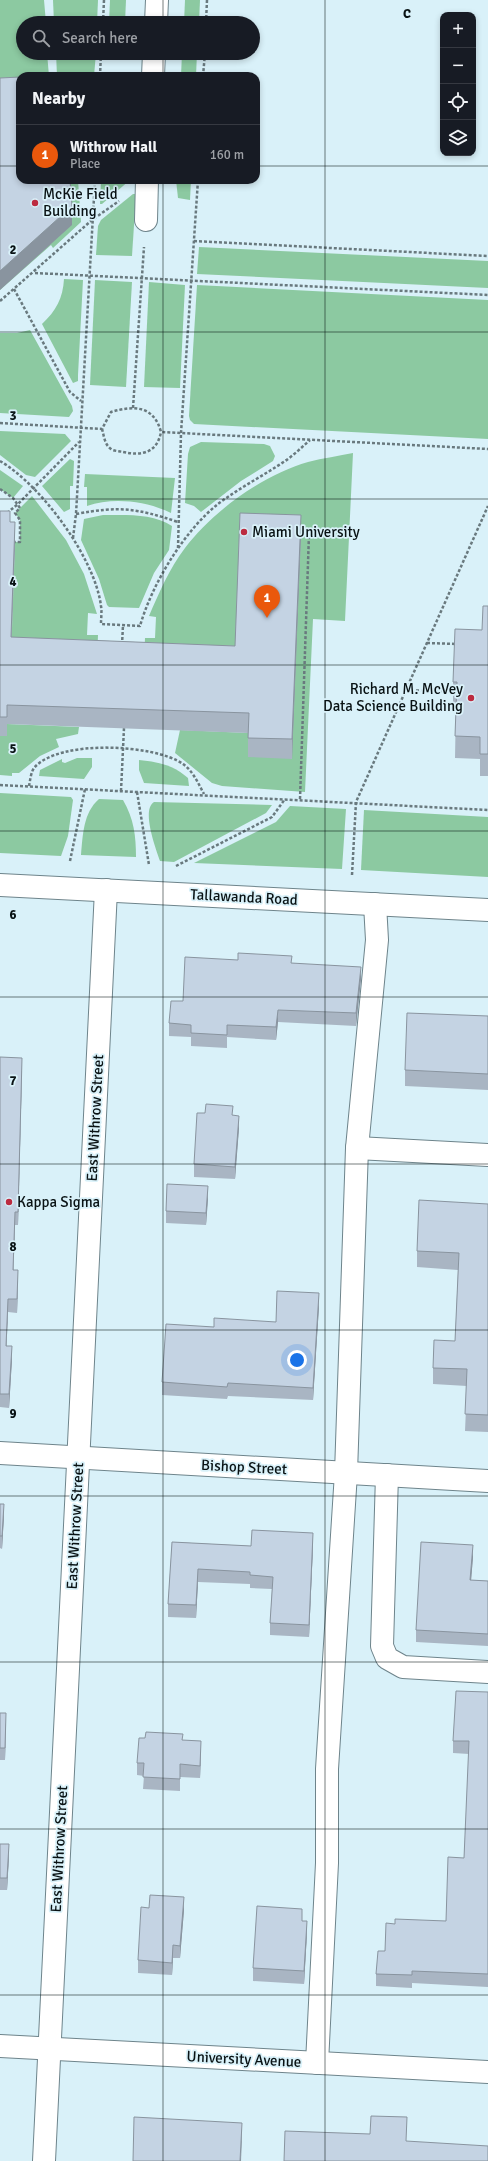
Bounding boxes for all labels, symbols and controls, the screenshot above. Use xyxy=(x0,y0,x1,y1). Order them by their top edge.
text: C xyxy=(403,6,411,22)
map controls xyxy=(440,12,476,156)
button: + xyxy=(440,12,476,48)
search box xyxy=(16,16,260,60)
icon: search xyxy=(30,27,52,49)
text: Search here xyxy=(62,29,138,47)
button: − xyxy=(440,48,476,84)
button: locate xyxy=(440,84,476,120)
text: Nearby xyxy=(32,88,85,109)
button: layers xyxy=(440,120,476,156)
text: Withrow Hall xyxy=(70,138,157,156)
text: 1 xyxy=(41,147,49,163)
text: 160 m xyxy=(210,147,244,163)
text: Place xyxy=(70,156,100,172)
place label: McKie Field Building xyxy=(43,185,118,220)
marker: McKie Field Building xyxy=(30,198,40,208)
text: 2 xyxy=(9,242,17,258)
text: 3 xyxy=(9,408,17,424)
place label: Miami University xyxy=(252,523,360,541)
marker: Miami University xyxy=(239,527,249,537)
text: 4 xyxy=(9,574,17,590)
pin: 1 xyxy=(254,585,280,618)
place label: Richard M. McVey Data Science Building xyxy=(323,680,463,715)
marker: Richard M. McVey Data Science Building xyxy=(466,693,476,703)
text: 5 xyxy=(9,741,17,757)
street label: Tallawanda Road xyxy=(190,885,298,909)
text: 6 xyxy=(9,907,17,923)
street label: East Withrow Street xyxy=(83,1054,107,1182)
text: 7 xyxy=(9,1073,17,1089)
place label: Kappa Sigma xyxy=(17,1193,100,1211)
marker: Kappa Sigma xyxy=(4,1197,14,1207)
text: 8 xyxy=(9,1239,17,1255)
your location xyxy=(287,1350,307,1370)
text: 9 xyxy=(9,1406,17,1422)
street label: Bishop Street xyxy=(201,1456,287,1478)
street label: East Withrow Street xyxy=(63,1462,87,1590)
street label: East Withrow Street xyxy=(47,1785,71,1913)
street label: University Avenue xyxy=(186,2047,302,2071)

